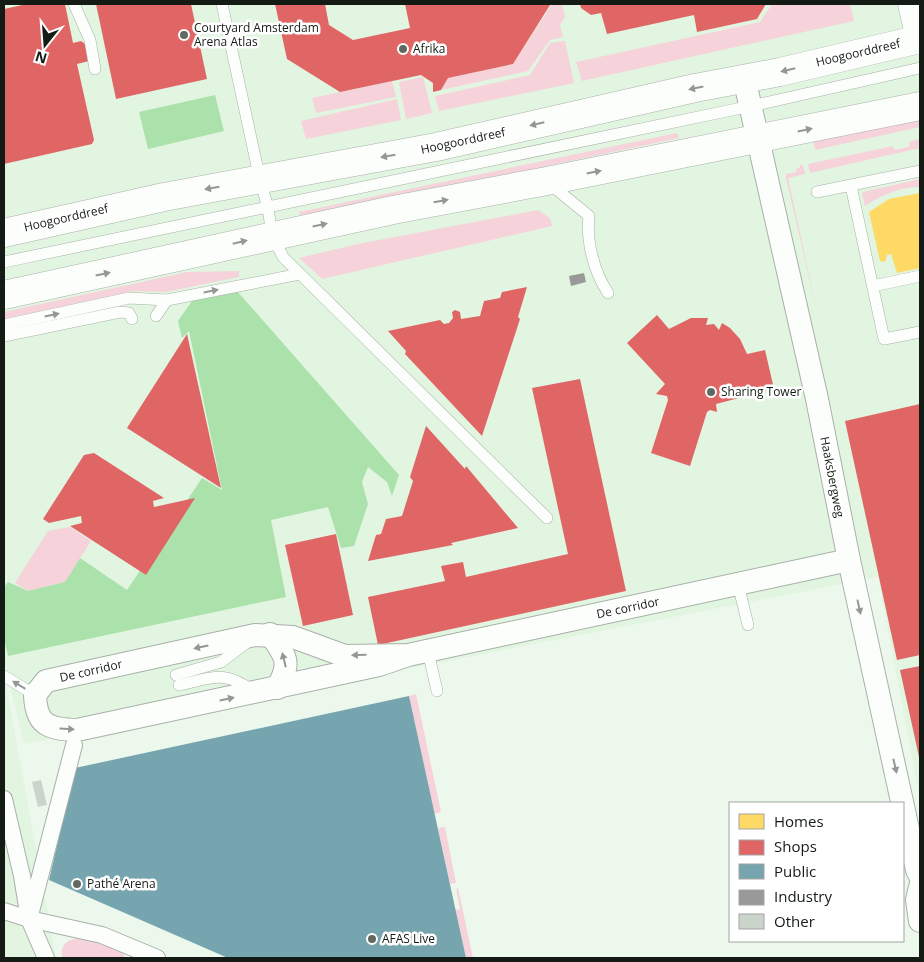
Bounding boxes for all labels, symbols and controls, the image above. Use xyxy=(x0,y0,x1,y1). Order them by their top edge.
place label: Courtyard Amsterdam Arena Atlas xyxy=(194,19,319,50)
north arrow xyxy=(20,20,70,70)
marker: Courtyard Amsterdam Arena Atlas xyxy=(178,29,190,41)
street label: Hoogoorddreef xyxy=(814,34,903,70)
place label: Afrika xyxy=(413,40,446,57)
marker: Afrika xyxy=(397,43,409,55)
text: N xyxy=(33,47,49,69)
one-way arrow xyxy=(780,66,795,74)
one-way arrow xyxy=(688,84,703,92)
one-way arrow xyxy=(530,120,545,128)
street label: Hoogoorddreef xyxy=(419,123,508,158)
one-way arrow xyxy=(797,126,812,134)
one-way arrow xyxy=(379,153,395,161)
one-way arrow xyxy=(587,167,603,175)
one-way arrow xyxy=(203,185,219,193)
one-way arrow xyxy=(433,197,448,205)
street label: Hoogoorddreef xyxy=(22,199,111,235)
one-way arrow xyxy=(312,221,327,229)
one-way arrow xyxy=(232,238,247,246)
one-way arrow xyxy=(95,270,110,278)
one-way arrow xyxy=(204,287,220,295)
one-way arrow xyxy=(44,311,60,319)
place label: Sharing Tower xyxy=(721,383,801,400)
marker: Sharing Tower xyxy=(705,386,717,398)
street label: Haaksbergweg xyxy=(816,435,849,519)
street label: De corridor xyxy=(595,593,661,622)
one-way arrow xyxy=(855,600,863,615)
one-way arrow xyxy=(193,643,209,651)
one-way arrow xyxy=(351,652,367,660)
one-way arrow xyxy=(280,653,288,668)
street label: De corridor xyxy=(58,655,124,686)
one-way arrow xyxy=(13,681,26,690)
one-way arrow xyxy=(219,694,235,702)
one-way arrow xyxy=(60,726,76,734)
one-way arrow xyxy=(891,758,899,773)
legend xyxy=(729,802,904,942)
text: Homes xyxy=(774,811,824,831)
text: Shops xyxy=(774,836,817,856)
text: Public xyxy=(774,861,816,881)
place label: Pathé Arena xyxy=(87,875,156,892)
marker: Pathé Arena xyxy=(71,878,83,890)
text: Industry xyxy=(774,886,832,906)
text: Other xyxy=(774,911,815,931)
place label: AFAS Live xyxy=(382,930,435,947)
marker: AFAS Live xyxy=(366,933,378,945)

